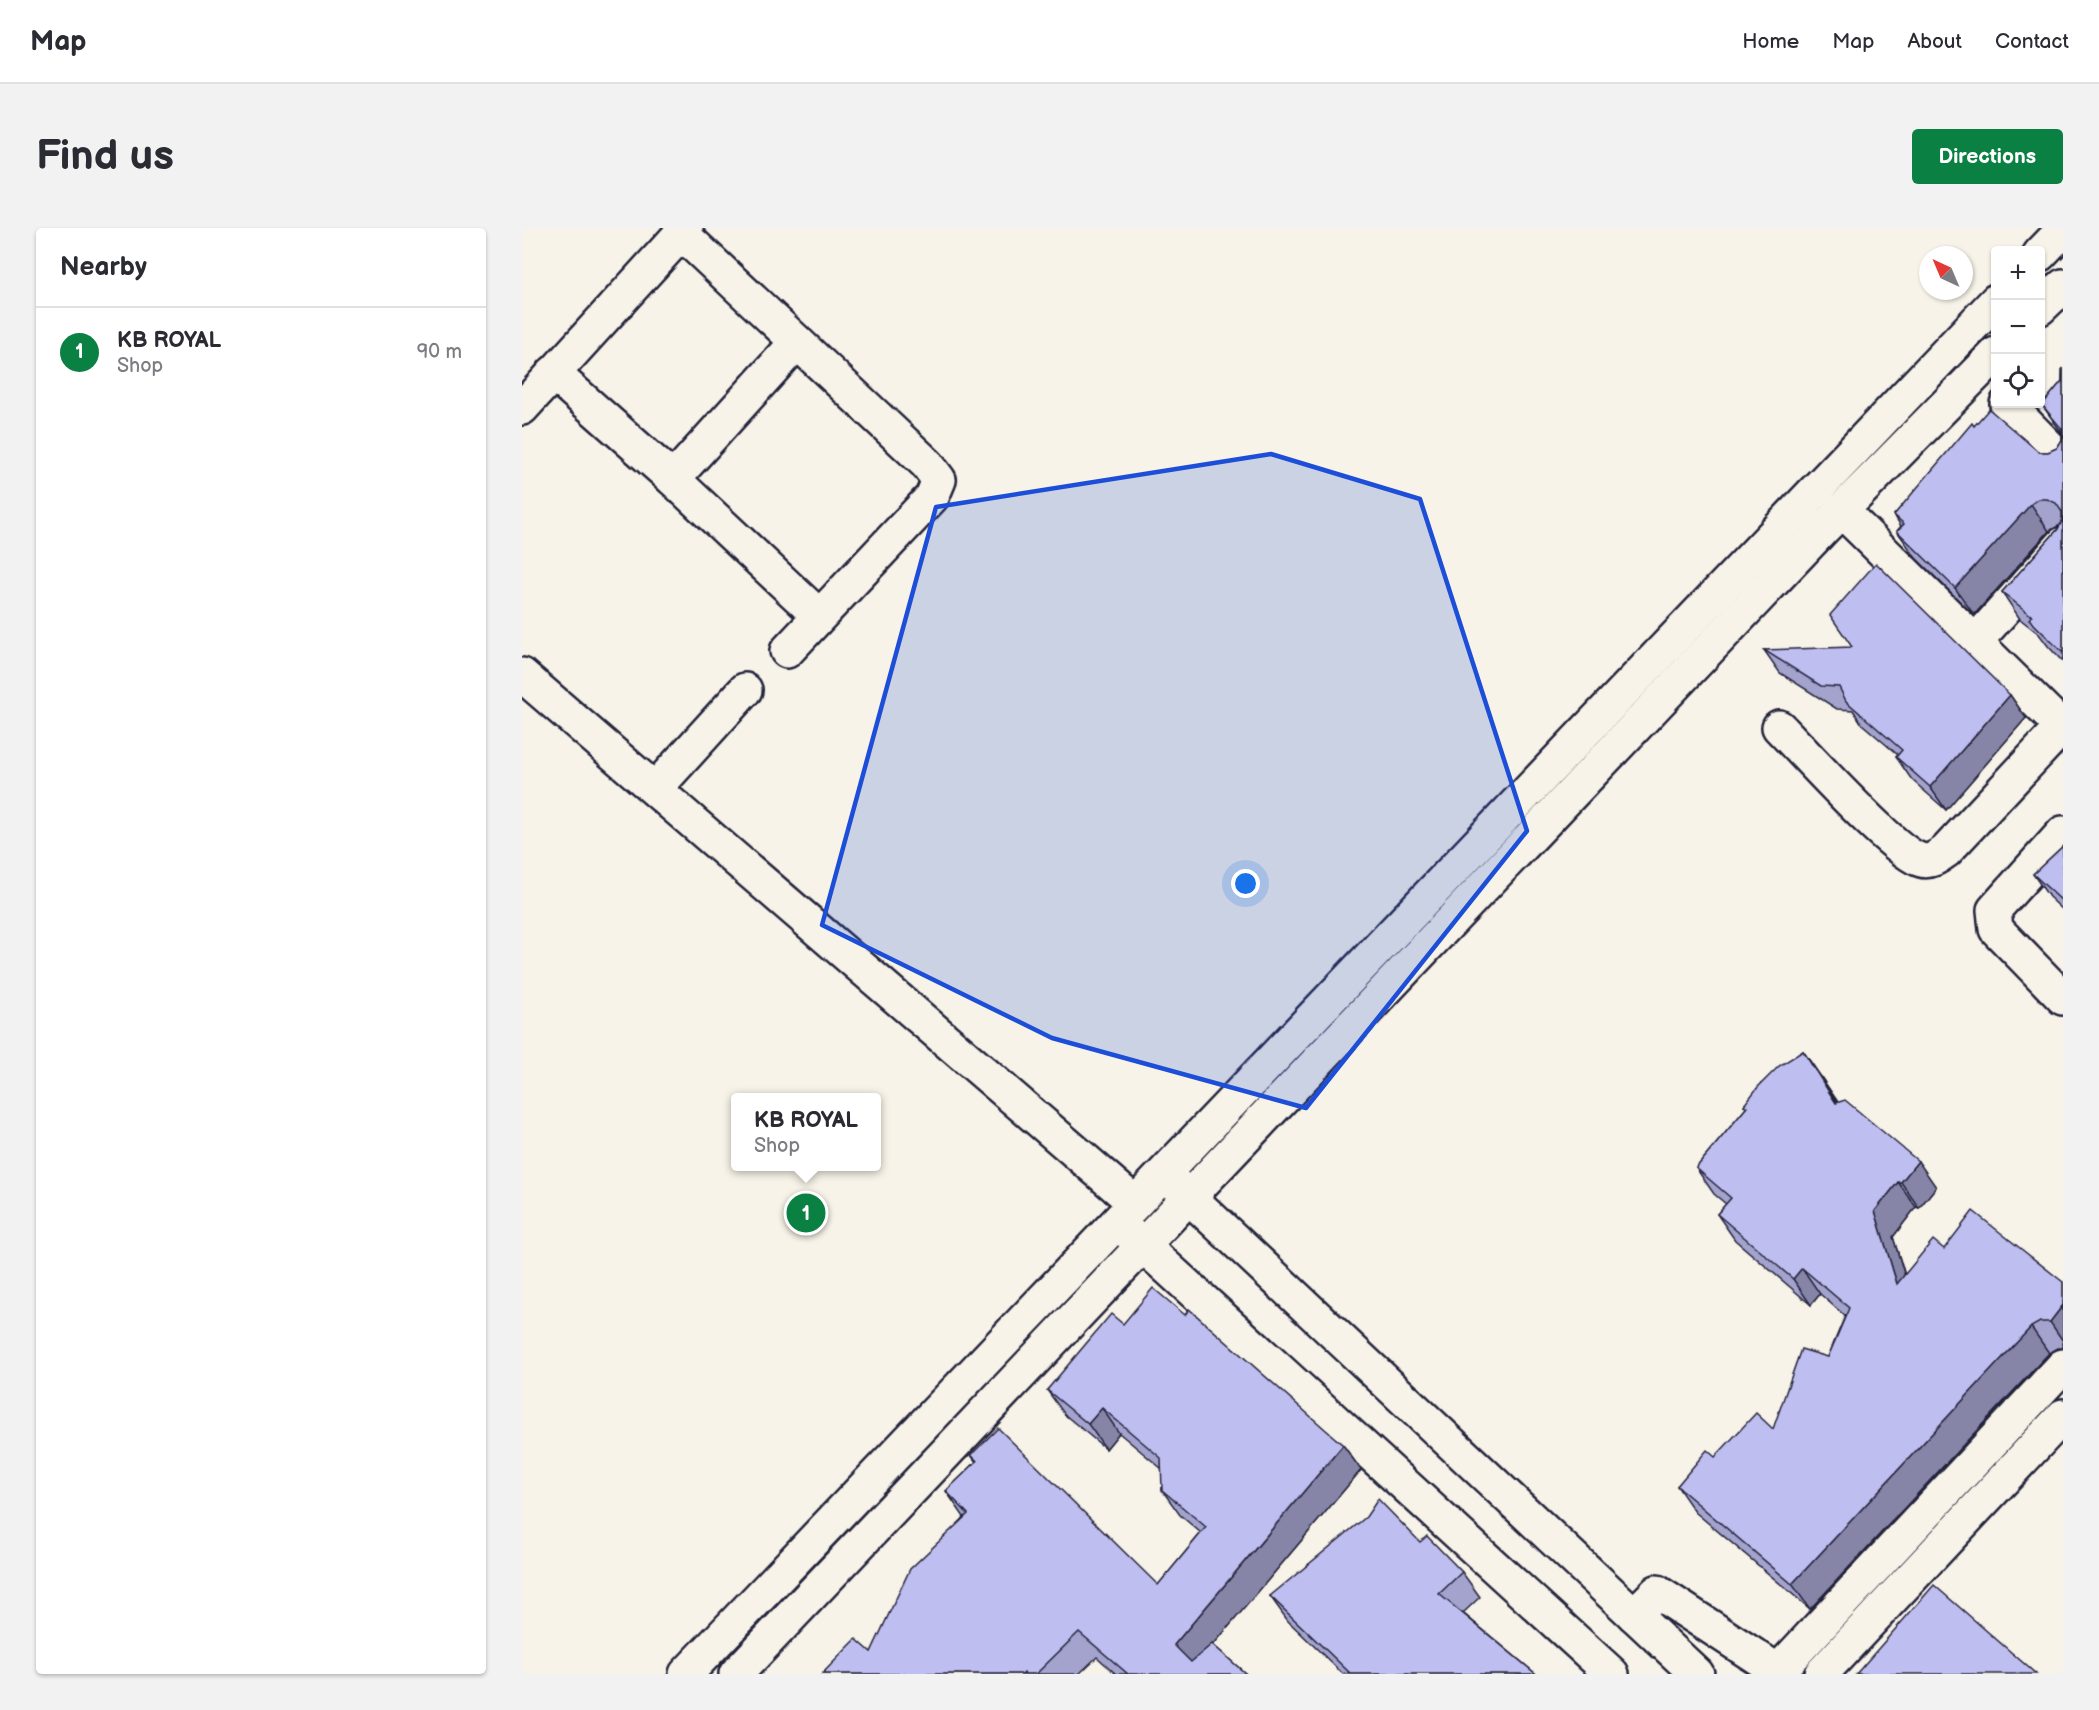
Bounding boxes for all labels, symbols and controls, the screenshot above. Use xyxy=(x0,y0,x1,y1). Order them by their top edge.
text: Map xyxy=(30,25,86,58)
text: Home xyxy=(1742,29,1799,54)
text: Map xyxy=(1832,29,1874,54)
text: About xyxy=(1907,29,1962,54)
text: Contact xyxy=(1995,29,2069,54)
button: Directions xyxy=(1912,129,2063,184)
text: Find us xyxy=(36,131,174,182)
north arrow xyxy=(1919,246,1973,300)
map controls xyxy=(1991,246,2045,408)
button: + xyxy=(1991,246,2045,300)
text: Nearby xyxy=(60,252,147,283)
button: − xyxy=(1991,300,2045,354)
text: KB ROYAL xyxy=(117,327,221,354)
text: 1 xyxy=(75,340,84,364)
text: 90 m xyxy=(417,340,462,364)
text: Shop xyxy=(117,354,163,378)
button: locate xyxy=(1991,354,2045,408)
your location xyxy=(1231,869,1260,898)
popup xyxy=(731,1093,881,1171)
text: KB ROYAL xyxy=(754,1107,858,1134)
text: Shop xyxy=(754,1134,800,1158)
pin: 1 xyxy=(786,1190,826,1236)

